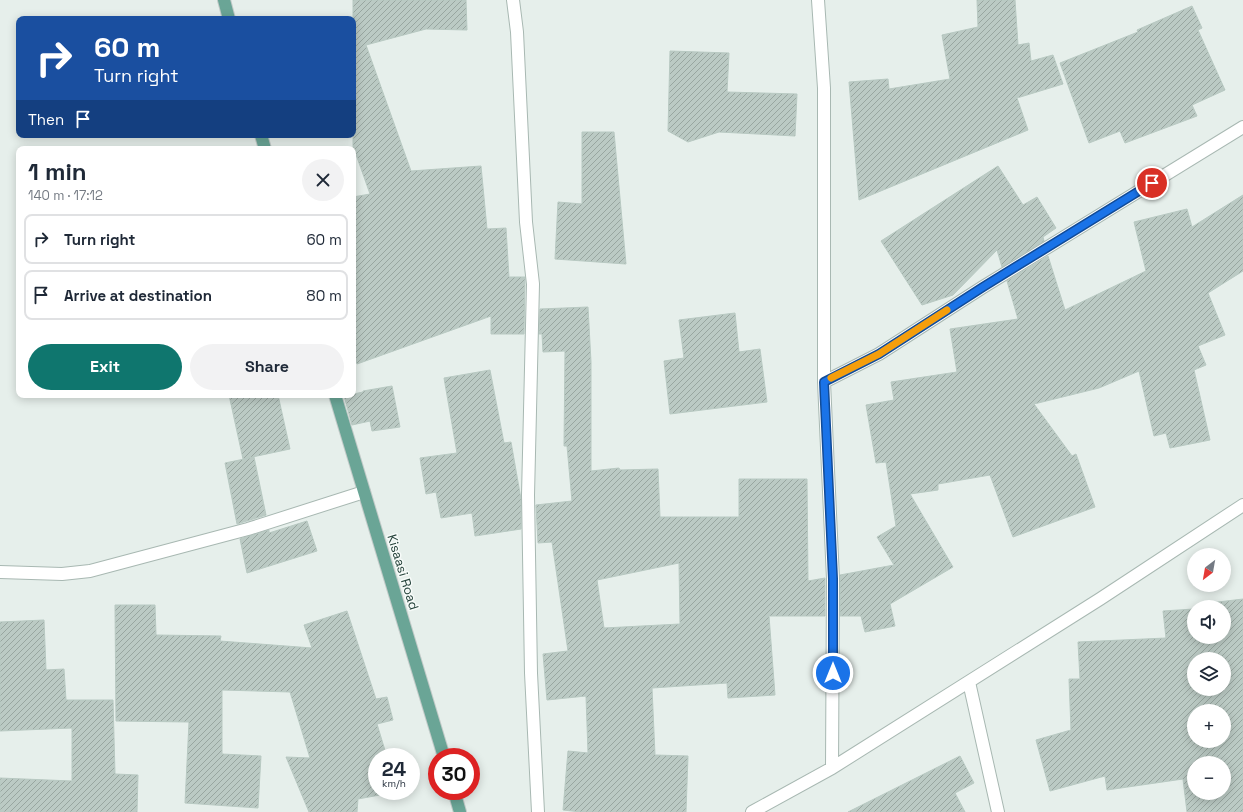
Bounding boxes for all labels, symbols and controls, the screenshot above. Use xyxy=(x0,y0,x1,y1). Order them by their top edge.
text: 60 m xyxy=(94,29,160,65)
icon: right xyxy=(28,32,80,84)
text: Turn right xyxy=(94,64,178,87)
icon: arrive xyxy=(72,108,94,130)
text: Then xyxy=(28,110,64,129)
text: 1 min xyxy=(28,156,87,187)
button: close xyxy=(302,159,344,201)
pin xyxy=(1135,166,1169,200)
icon: arrive xyxy=(1141,172,1163,194)
text: 140 m · 17:12 xyxy=(28,187,103,204)
icon: right xyxy=(30,228,52,250)
text: Turn right xyxy=(64,230,135,249)
text: 60 m xyxy=(306,230,342,249)
icon: arrive xyxy=(30,284,52,306)
text: Arrive at destination xyxy=(64,286,212,305)
text: 80 m xyxy=(306,286,342,305)
button: Exit xyxy=(28,344,182,390)
button: Share xyxy=(190,344,344,390)
street label: Kisaasi Road xyxy=(383,532,423,612)
north arrow xyxy=(1187,548,1231,592)
map controls xyxy=(1187,548,1231,800)
button: sound xyxy=(1187,600,1231,644)
position arrow xyxy=(812,652,854,694)
button: layers xyxy=(1187,652,1231,696)
button: + xyxy=(1187,704,1231,748)
speed limit sign: 30 xyxy=(428,748,480,800)
text: 24 xyxy=(382,756,406,782)
button: − xyxy=(1187,756,1231,800)
text: km/h xyxy=(382,777,406,790)

